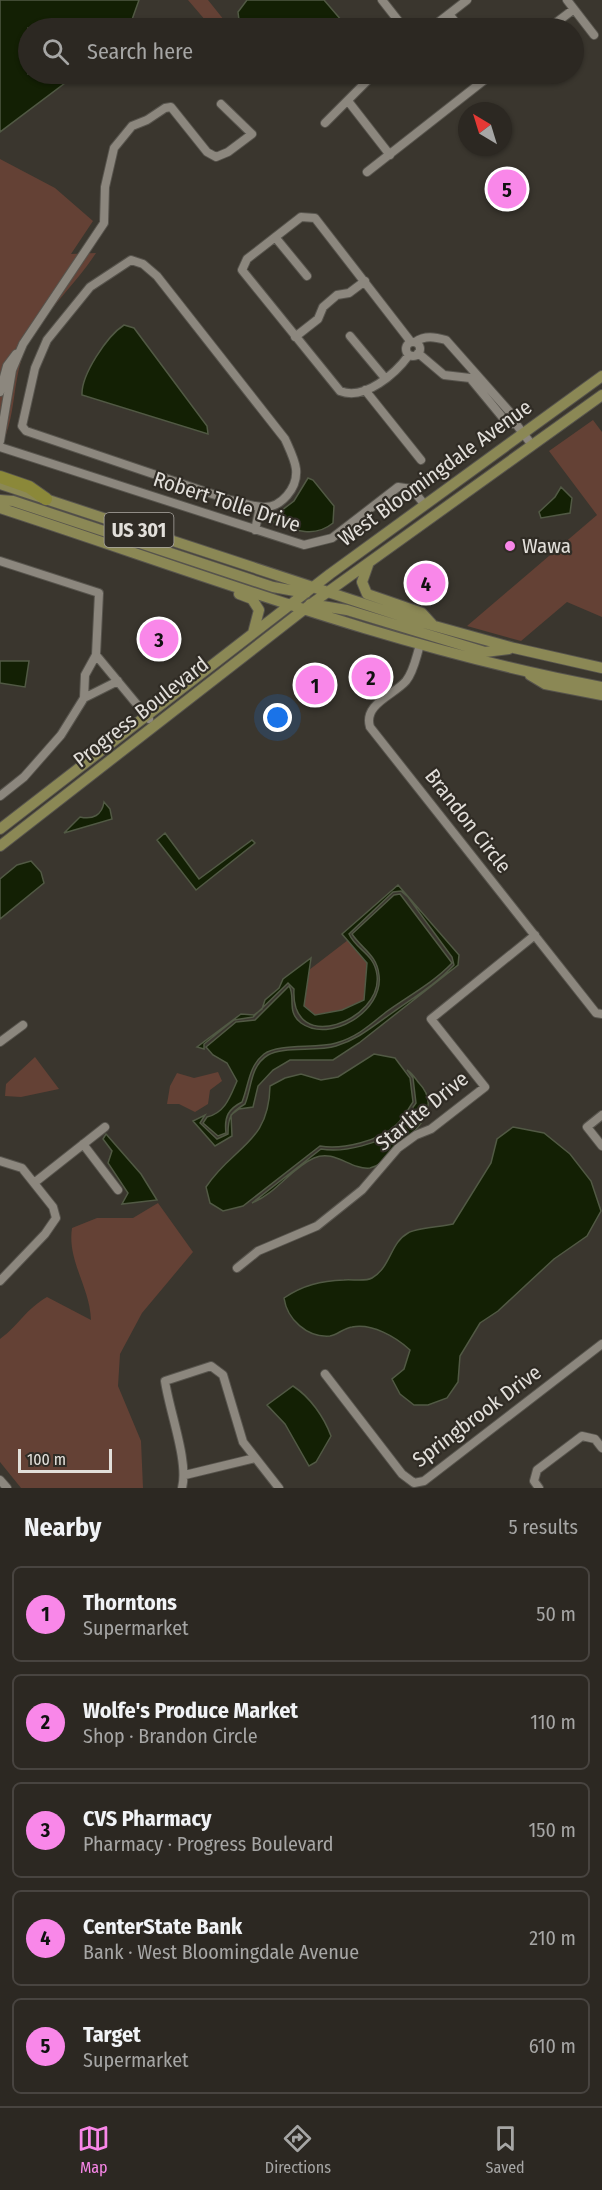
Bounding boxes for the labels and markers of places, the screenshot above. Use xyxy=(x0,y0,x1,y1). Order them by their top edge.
pin: 5 xyxy=(488,166,526,212)
place label: Wawa xyxy=(522,533,571,559)
marker: Wawa xyxy=(503,539,517,553)
pin: 4 xyxy=(406,560,446,606)
pin: 3 xyxy=(140,616,178,662)
pin: 2 xyxy=(352,654,391,700)
pin: 1 xyxy=(296,662,334,708)

